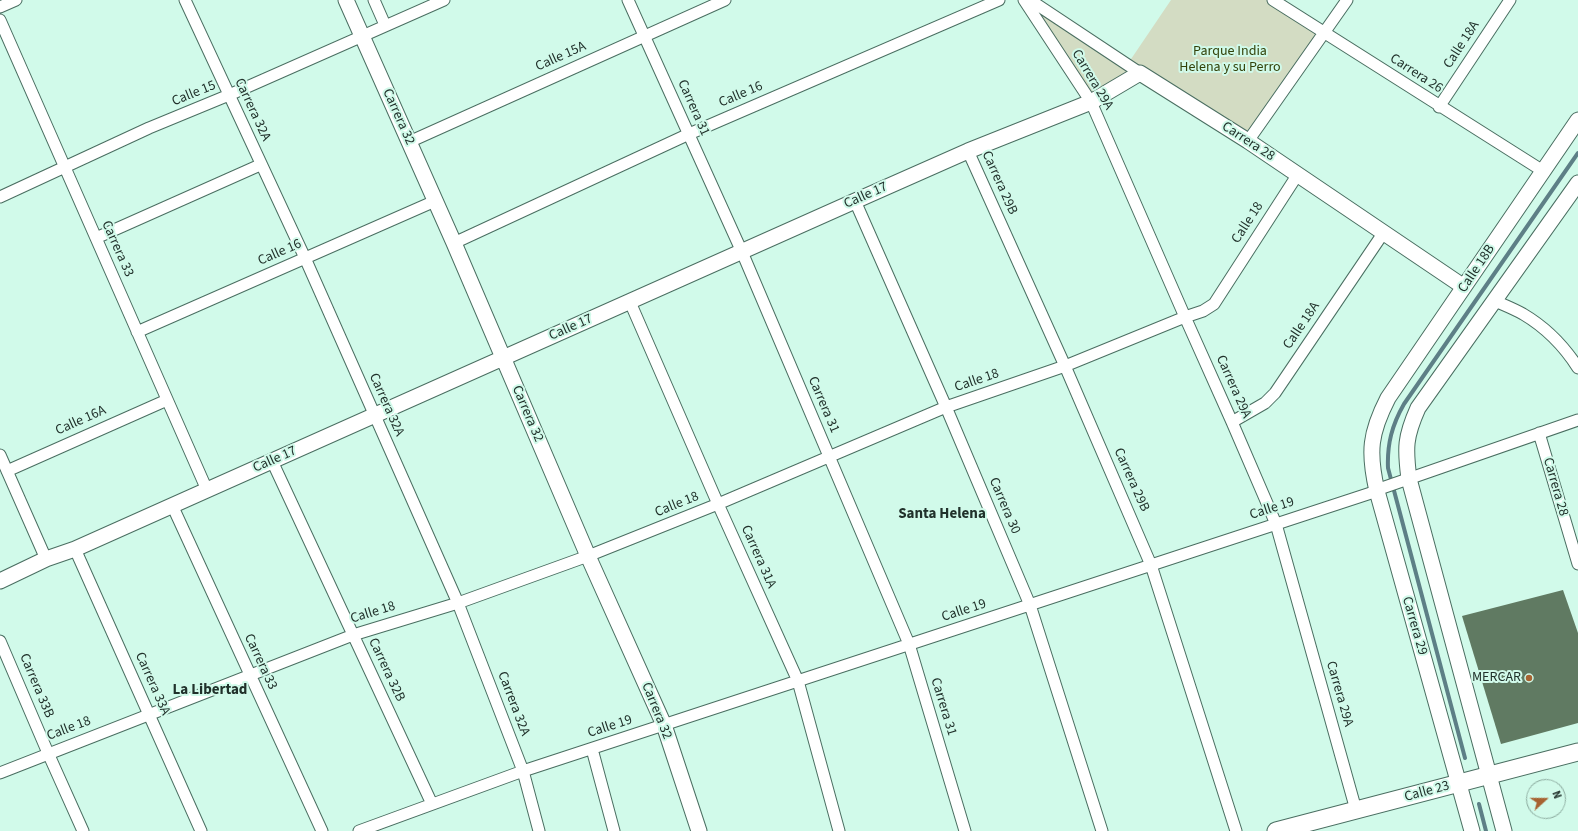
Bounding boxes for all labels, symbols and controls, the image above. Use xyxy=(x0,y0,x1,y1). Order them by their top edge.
street label: Calle 18A xyxy=(1440,18,1484,72)
street label: Calle 15A xyxy=(533,38,589,76)
park label: Parque India Helena y su Perro xyxy=(1179,44,1281,76)
street label: Carrera 29A xyxy=(1067,47,1117,113)
street label: Carrera 26 xyxy=(1386,51,1446,97)
street label: Carrera 32A xyxy=(230,76,274,144)
street label: Carrera 31 xyxy=(673,77,713,139)
street label: Calle 15 xyxy=(170,78,218,110)
street label: Calle 16 xyxy=(717,78,765,112)
street label: Carrera 32 xyxy=(378,86,418,148)
street label: Carrera 28 xyxy=(1218,119,1278,165)
street label: Carrera 29B xyxy=(977,148,1021,218)
street label: Calle 17 xyxy=(842,179,890,213)
street label: Calle 18 xyxy=(1228,199,1268,247)
street label: Carrera 33 xyxy=(97,218,137,280)
street label: Calle 16 xyxy=(256,236,304,270)
street label: Calle 18B xyxy=(1455,242,1499,296)
street label: Calle 18A xyxy=(1280,299,1324,353)
street label: Calle 17 xyxy=(547,311,595,345)
street label: Carrera 29A xyxy=(1212,353,1254,421)
street label: Calle 18 xyxy=(953,366,1001,396)
street label: Carrera 32A xyxy=(365,371,407,439)
street label: Carrera 31 xyxy=(804,374,842,436)
street label: Carrera 32 xyxy=(508,383,546,445)
street label: Calle 16A xyxy=(53,402,109,440)
street label: Calle 17 xyxy=(251,443,299,477)
street label: Carrera 29B xyxy=(1109,445,1153,515)
street label: Carrera 28 xyxy=(1539,456,1571,518)
street label: Carrera 30 xyxy=(985,475,1023,537)
street label: Calle 18 xyxy=(653,489,701,521)
street label: Calle 19 xyxy=(1248,494,1296,524)
district label: Santa Helena xyxy=(898,506,986,524)
street label: Carrera 31A xyxy=(737,523,779,591)
street label: Carrera 29 xyxy=(1398,595,1430,657)
street label: Calle 19 xyxy=(940,596,988,626)
street label: Calle 18 xyxy=(349,598,397,628)
street label: Carrera 33 xyxy=(240,631,280,693)
street label: Carrera 32B xyxy=(364,636,408,704)
street label: Carrera 33A xyxy=(131,650,173,718)
street label: Carrera 33B xyxy=(15,651,57,721)
street label: Carrera 29A xyxy=(1322,659,1356,729)
street label: Carrera 32A xyxy=(493,669,533,739)
place label: MERCAR xyxy=(1472,670,1521,686)
marker: MERCAR xyxy=(1524,673,1534,683)
street label: Carrera 31 xyxy=(926,676,960,738)
street label: Carrera 32 xyxy=(637,680,675,742)
district label: La Libertad xyxy=(173,682,247,700)
street label: Calle 19 xyxy=(586,712,634,742)
street label: Calle 18 xyxy=(45,713,93,745)
street label: Calle 23 xyxy=(1403,778,1451,806)
north arrow xyxy=(1526,779,1566,819)
text: N xyxy=(1548,789,1565,801)

